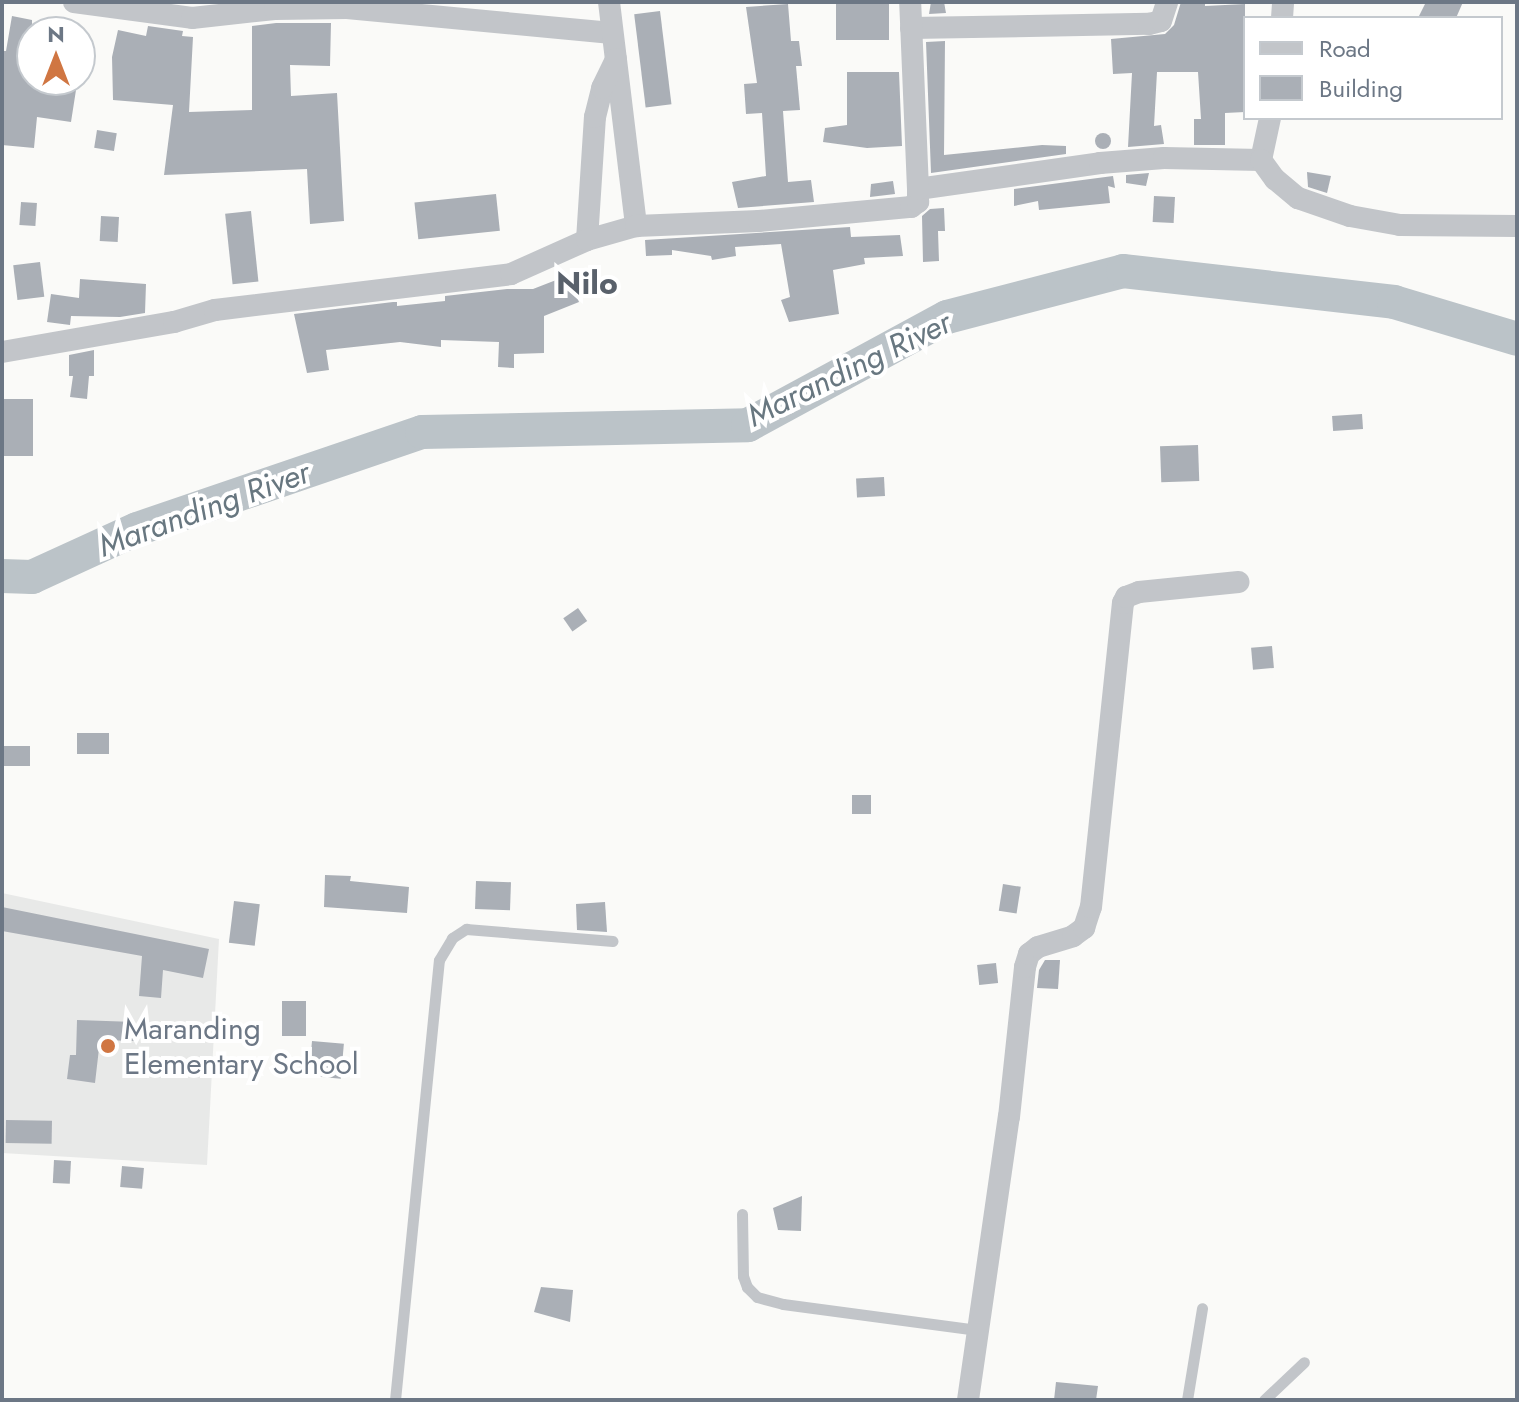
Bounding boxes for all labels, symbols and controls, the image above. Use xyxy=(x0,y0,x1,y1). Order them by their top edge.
north arrow xyxy=(16,16,96,96)
legend xyxy=(1243,16,1503,120)
text: N xyxy=(47,18,65,50)
text: Road xyxy=(1319,31,1371,66)
text: Building xyxy=(1319,71,1403,106)
district label: Nilo xyxy=(556,264,618,302)
water label: Maranding River xyxy=(741,303,957,435)
water label: Maranding River xyxy=(93,453,315,565)
place label: Maranding Elementary School xyxy=(124,1011,359,1082)
marker: Maranding Elementary School xyxy=(99,1037,117,1055)

